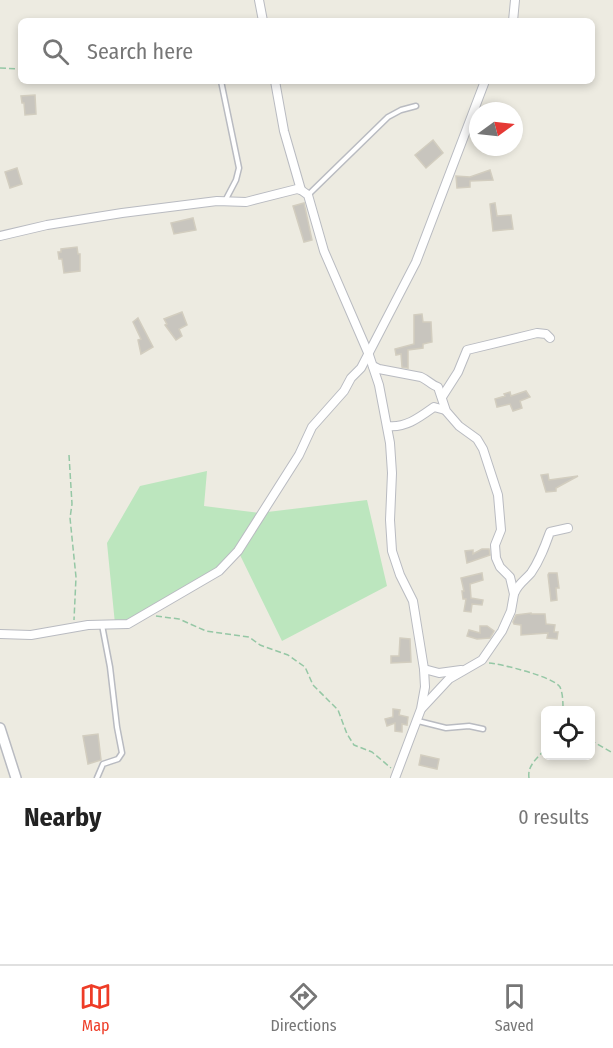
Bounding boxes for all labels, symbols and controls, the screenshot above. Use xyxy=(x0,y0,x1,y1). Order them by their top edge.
search box xyxy=(18,18,595,84)
icon: search xyxy=(39,35,72,68)
text: Search here xyxy=(87,38,193,65)
north arrow xyxy=(469,102,523,156)
map controls xyxy=(541,706,595,760)
button: locate xyxy=(541,706,595,760)
text: Nearby xyxy=(24,802,101,833)
text: 0 results xyxy=(518,805,589,829)
tab: Map xyxy=(79,980,112,1035)
tab: Directions xyxy=(270,980,337,1035)
tab: Saved xyxy=(495,980,534,1035)

